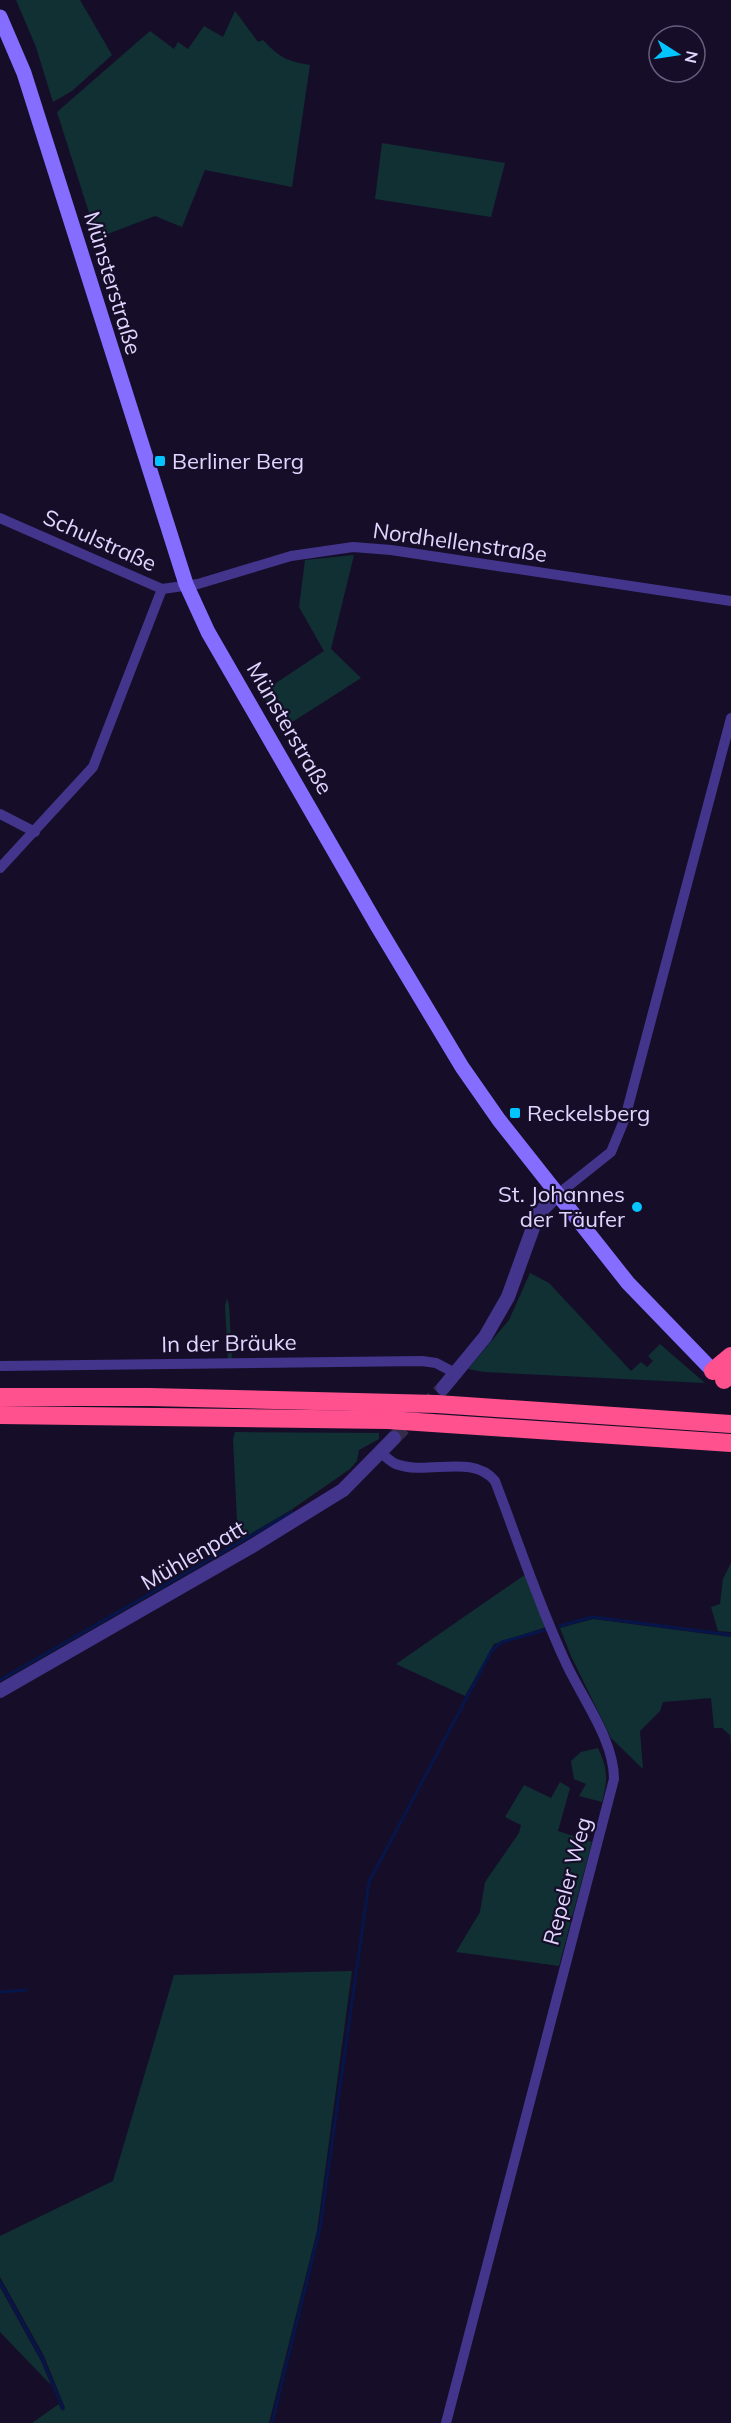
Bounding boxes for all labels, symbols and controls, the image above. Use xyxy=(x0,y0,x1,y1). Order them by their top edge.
north arrow xyxy=(647,24,707,84)
text: N xyxy=(681,49,703,65)
street label: Münsterstraße xyxy=(78,208,148,358)
place label: Berliner Berg xyxy=(172,447,304,475)
marker: Berliner Berg xyxy=(153,454,167,468)
street label: Schulstraße xyxy=(39,503,161,577)
street label: Nordhellenstraße xyxy=(371,516,549,568)
street label: Münsterstraße xyxy=(241,657,339,799)
place label: Reckelsberg xyxy=(527,1099,650,1127)
marker: Reckelsberg xyxy=(508,1106,522,1120)
place label: St. Johannes der Täufer xyxy=(498,1180,625,1233)
marker: St. Johannes der Täufer xyxy=(630,1200,644,1214)
street label: In der Bräuke xyxy=(161,1328,297,1358)
street label: Mühlenpatt xyxy=(136,1514,251,1596)
street label: Repeler Weg xyxy=(536,1814,598,1948)

